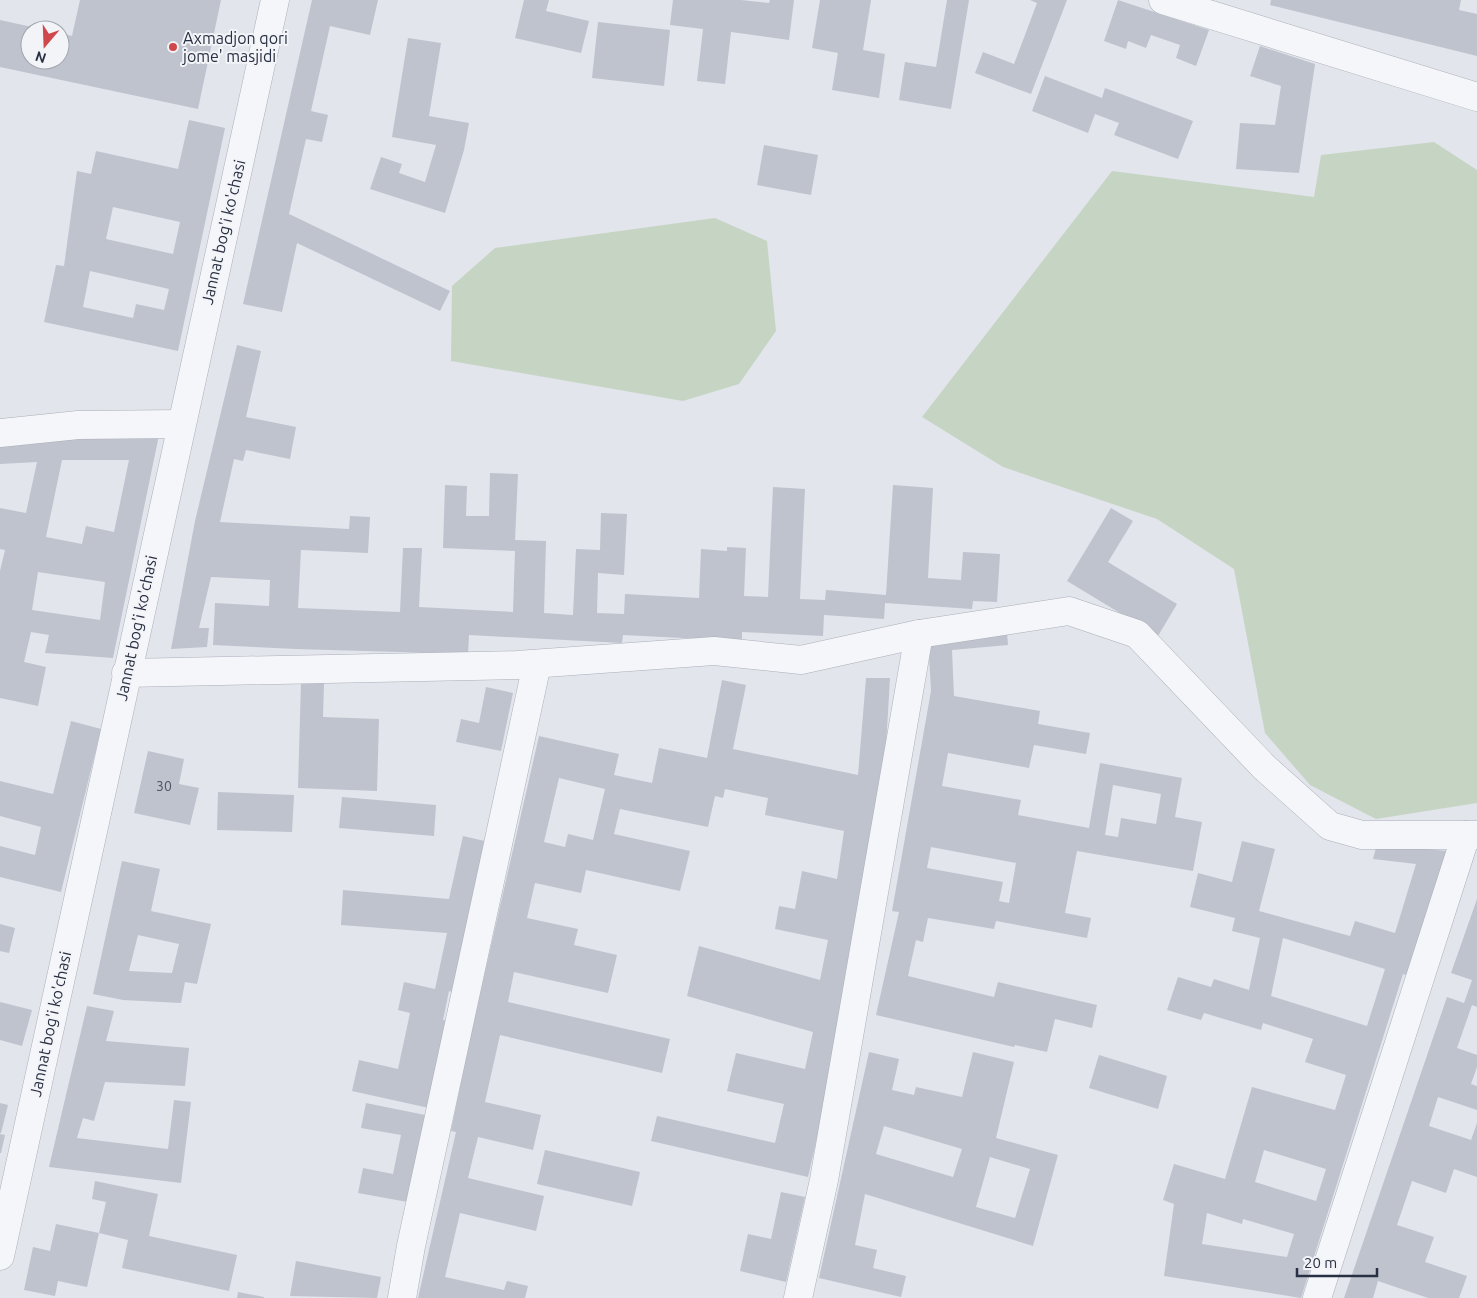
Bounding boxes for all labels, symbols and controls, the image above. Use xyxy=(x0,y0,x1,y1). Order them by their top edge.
north arrow xyxy=(20,20,70,70)
place label: Axmadjon qori jome' masjidi xyxy=(181,29,288,65)
marker: Axmadjon qori jome' masjidi xyxy=(167,41,179,53)
text: N xyxy=(33,48,48,67)
street label: Jannat bog'i ko'chasi xyxy=(198,158,248,306)
street label: Jannat bog'i ko'chasi xyxy=(112,554,160,702)
house number: 30 xyxy=(156,778,172,794)
street label: Jannat bog'i ko'chasi xyxy=(26,950,74,1098)
scale bar xyxy=(1297,1246,1377,1278)
text: 20 m xyxy=(1304,1254,1337,1271)

